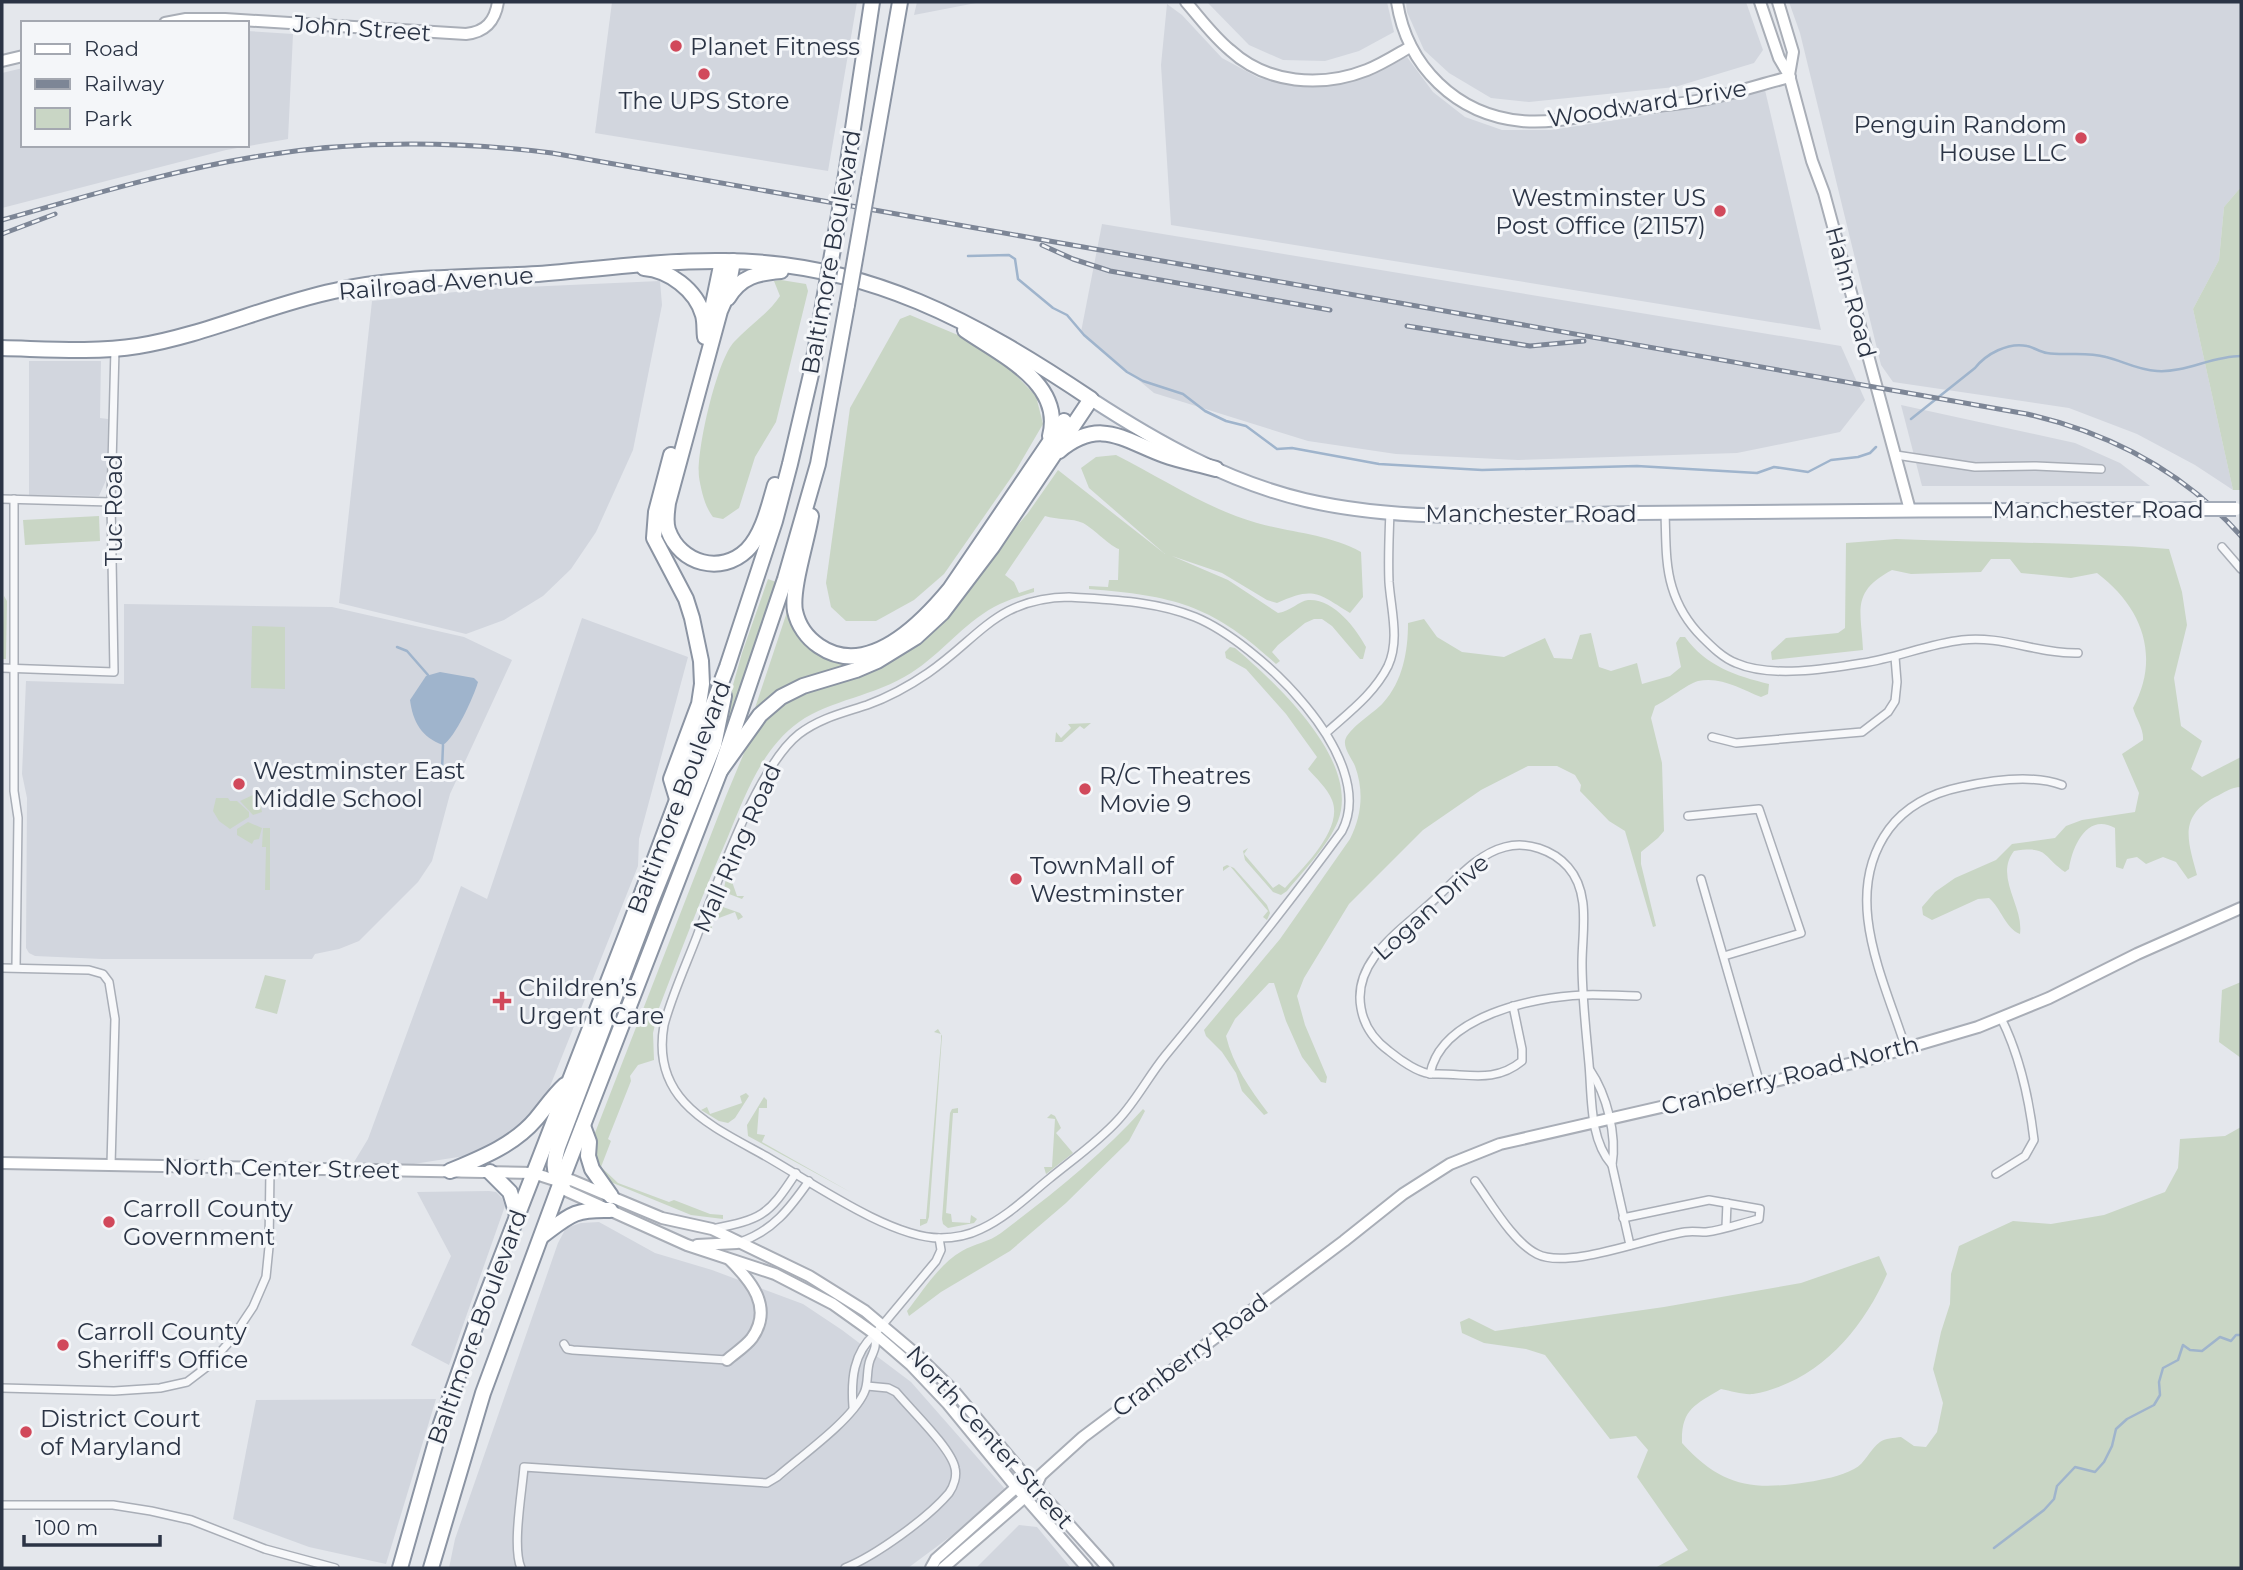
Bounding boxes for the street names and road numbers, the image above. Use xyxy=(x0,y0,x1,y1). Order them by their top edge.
street label: John Street xyxy=(291,9,432,47)
street label: Woodward Drive xyxy=(1545,73,1749,133)
street label: Baltimore Boulevard xyxy=(795,128,867,376)
street label: Hahn Road xyxy=(1820,223,1882,361)
street label: Railroad Avenue xyxy=(337,260,535,306)
street label: Tuc Road xyxy=(99,454,128,566)
street label: Manchester Road xyxy=(1992,495,2204,524)
street label: Manchester Road xyxy=(1425,499,1637,528)
street label: Baltimore Boulevard xyxy=(621,676,737,918)
street label: Mall Ring Road xyxy=(687,759,787,937)
street label: Logan Drive xyxy=(1367,848,1495,966)
street label: Cranberry Road North xyxy=(1658,1029,1922,1121)
street label: North Center Street xyxy=(164,1151,401,1185)
street label: Baltimore Boulevard xyxy=(421,1206,533,1448)
street label: Cranberry Road xyxy=(1106,1287,1274,1423)
street label: North Center Street xyxy=(900,1340,1080,1535)

